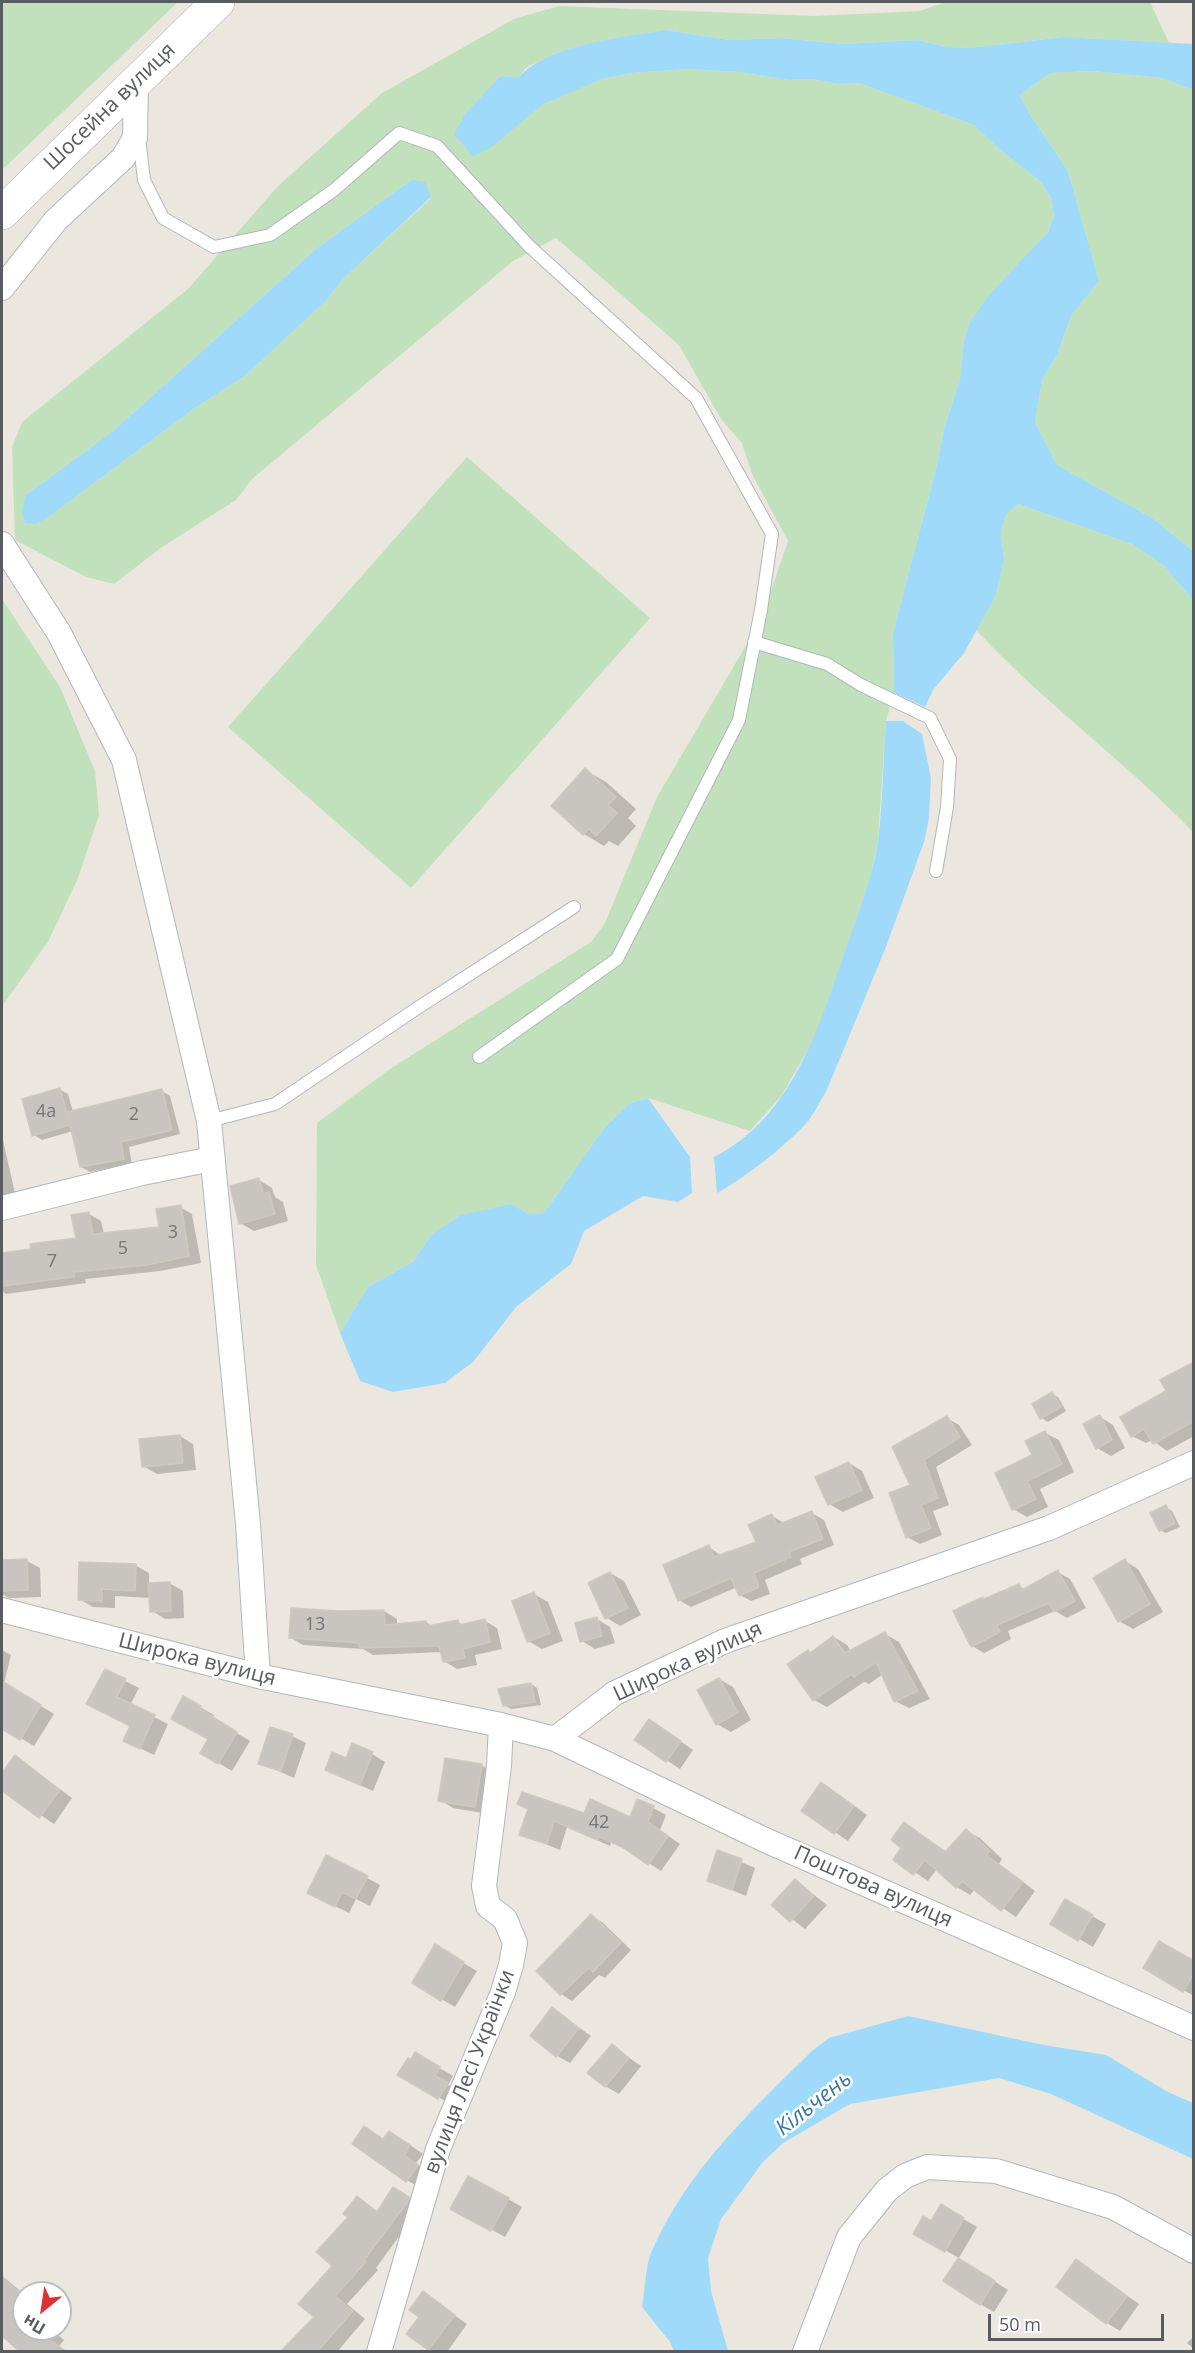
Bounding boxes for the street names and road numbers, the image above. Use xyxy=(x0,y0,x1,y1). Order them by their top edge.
street label: Шосейна вулиця xyxy=(39,38,181,176)
street label: Широка вулиця xyxy=(610,1617,766,1707)
street label: Широка вулиця xyxy=(116,1628,278,1692)
street label: Поштова вулиця xyxy=(790,1841,956,1933)
street label: вулиця Лесі Українки xyxy=(419,1966,521,2178)

